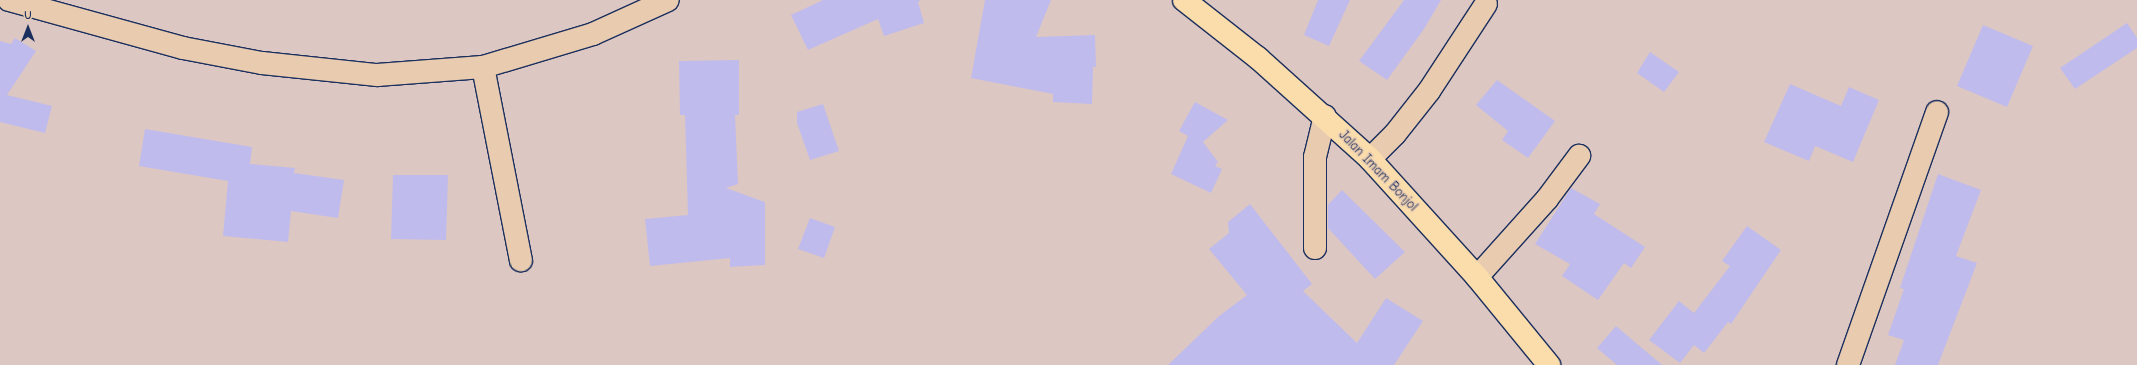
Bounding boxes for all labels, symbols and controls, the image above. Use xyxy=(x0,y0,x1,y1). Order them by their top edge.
north arrow xyxy=(8,8,48,48)
text: U xyxy=(24,9,32,22)
street label: Jalan Imam Bonjol xyxy=(1335,127,1421,215)

